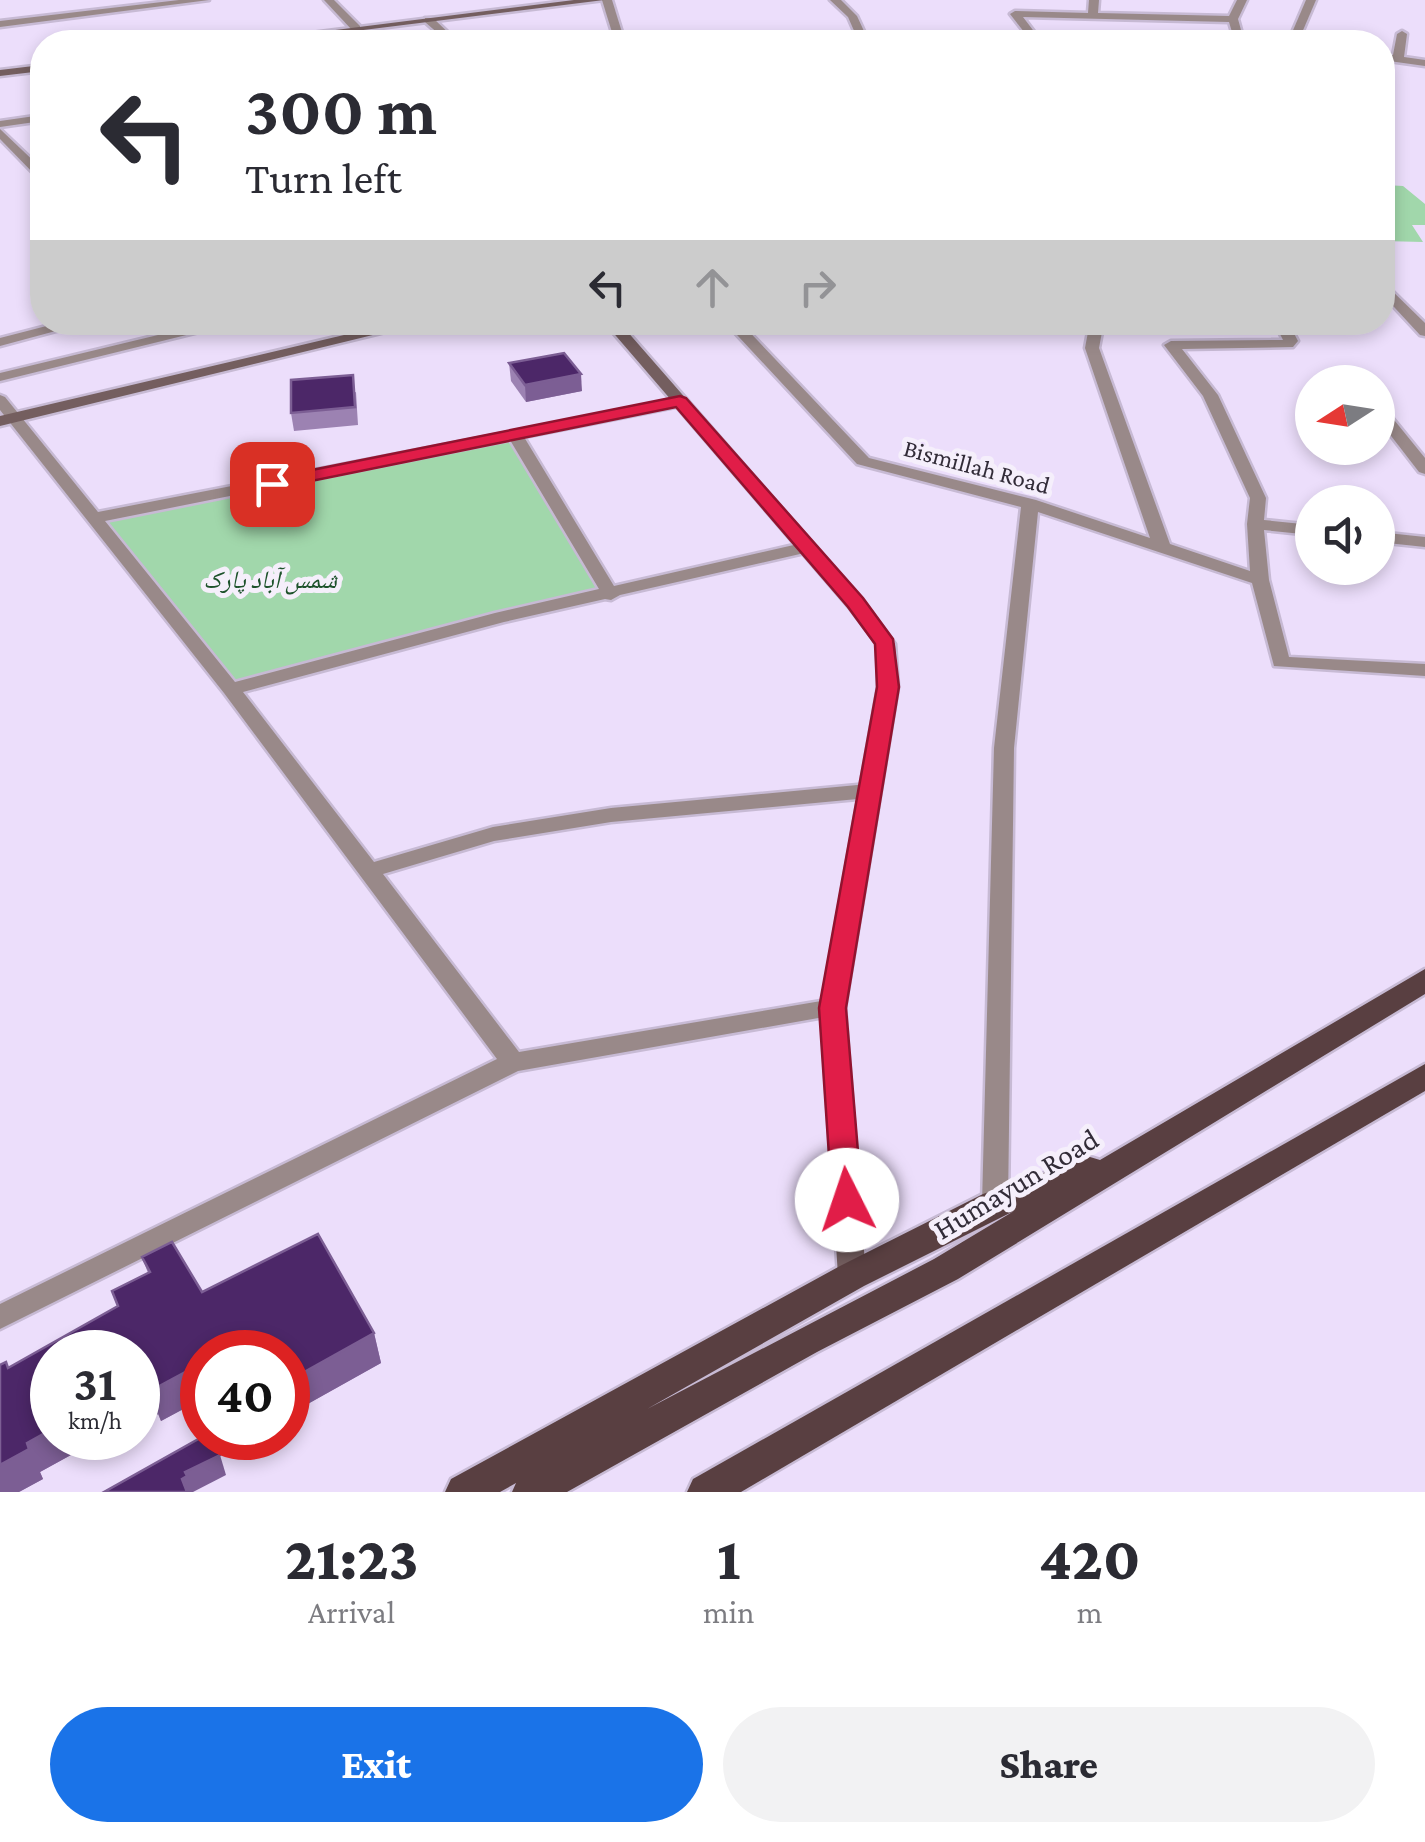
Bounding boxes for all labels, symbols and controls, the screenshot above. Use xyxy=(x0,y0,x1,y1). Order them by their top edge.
icon: left xyxy=(80,70,210,200)
text: 300 m xyxy=(245,71,437,149)
text: Turn left xyxy=(245,153,402,203)
icon: left xyxy=(580,260,635,315)
icon: ahead xyxy=(685,260,740,315)
icon: right xyxy=(790,260,845,315)
north arrow xyxy=(1295,365,1395,465)
map controls xyxy=(1295,365,1395,585)
street label: Bismillah Road xyxy=(901,434,1053,499)
pin xyxy=(230,442,315,527)
icon: arrive xyxy=(245,457,300,512)
button: sound xyxy=(1295,485,1395,585)
park label: شمس آباد پارک xyxy=(203,566,338,595)
street label: Humayun Road xyxy=(928,1121,1105,1246)
position arrow xyxy=(795,1148,899,1252)
speed limit sign: 40 xyxy=(180,1330,310,1460)
text: 31 xyxy=(73,1355,117,1411)
text: km/h xyxy=(68,1407,122,1434)
text: 21:23 xyxy=(285,1525,418,1592)
text: 1 xyxy=(717,1525,740,1592)
text: 420 xyxy=(1039,1525,1140,1592)
text: Arrival xyxy=(308,1594,395,1630)
text: min xyxy=(703,1594,754,1630)
text: m xyxy=(1077,1594,1103,1630)
button: Exit xyxy=(50,1707,703,1822)
button: Share xyxy=(723,1707,1375,1822)

